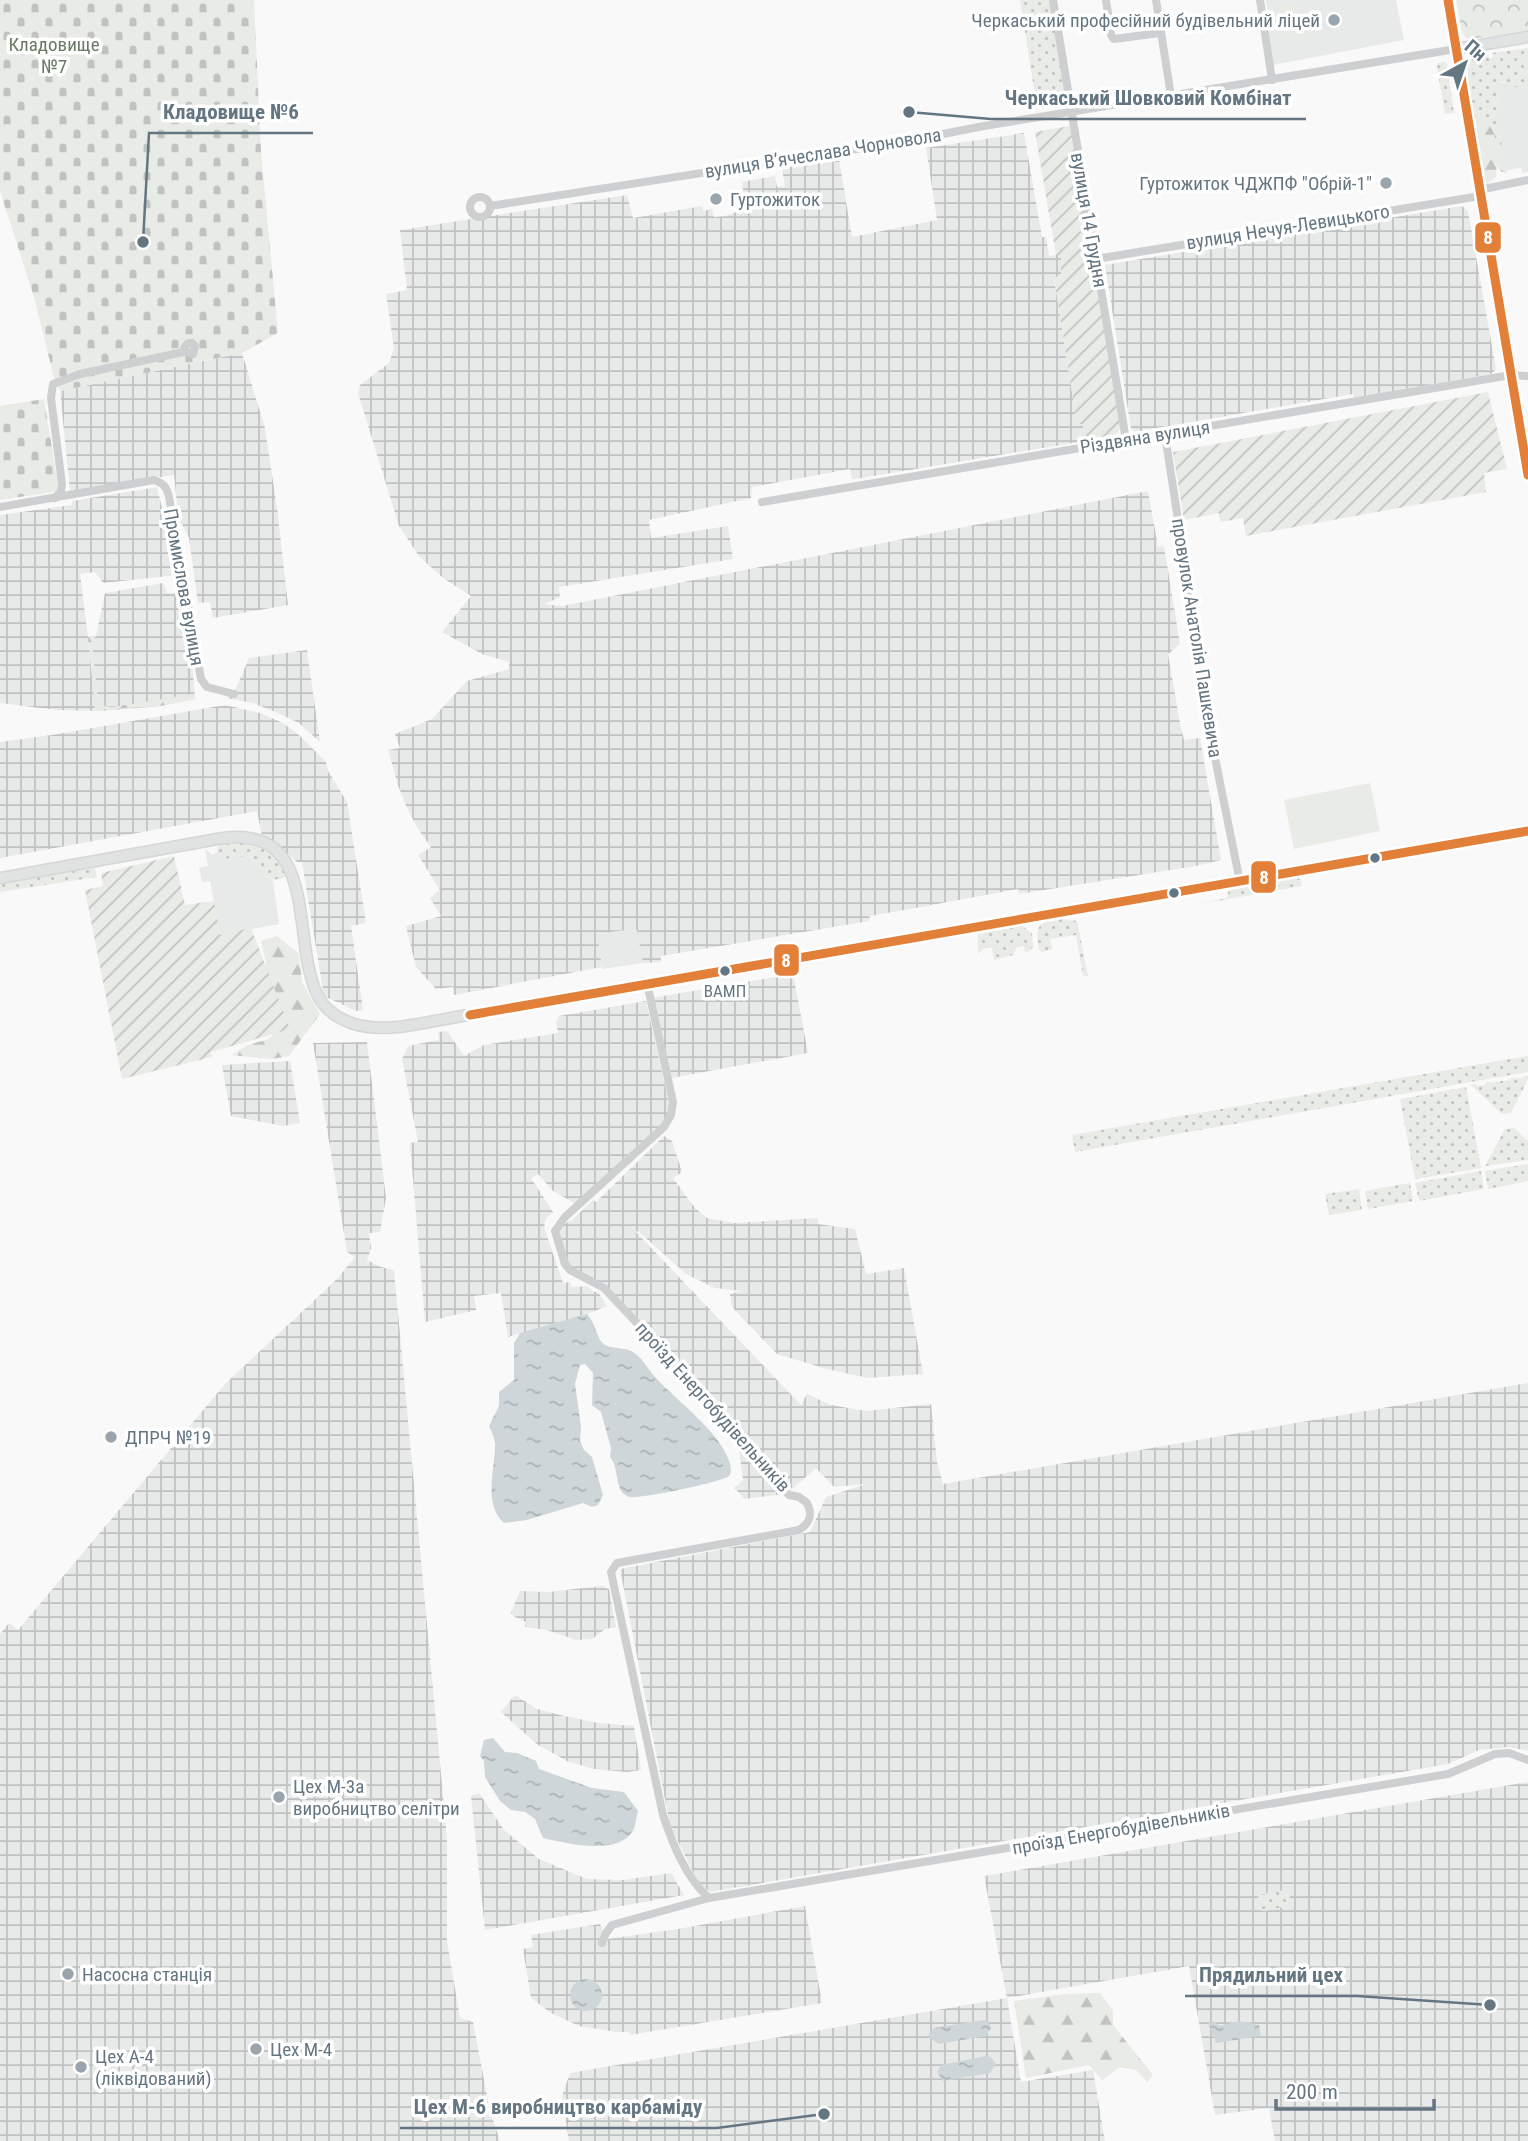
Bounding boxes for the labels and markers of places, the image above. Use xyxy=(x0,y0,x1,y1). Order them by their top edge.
place label: Черкаський професійний будівельний ліцей xyxy=(971,9,1320,32)
marker: Черкаський професійний будівельний ліцей xyxy=(1326,12,1342,28)
callout: Черкаський Шовковий Комбінат xyxy=(991,77,1306,119)
callout: Кладовище №6 xyxy=(149,91,313,133)
place label: Гуртожиток ЧДЖПФ "Обрій-1" xyxy=(1139,172,1372,195)
marker: Гуртожиток ЧДЖПФ "Обрій-1" xyxy=(1378,175,1394,191)
place label: Гуртожиток xyxy=(730,188,820,211)
marker: Гуртожиток xyxy=(708,191,724,207)
unlabelled marker xyxy=(1368,851,1382,865)
unlabelled marker xyxy=(1167,886,1181,900)
marker: ВАМП xyxy=(718,964,732,978)
place label: ВАМП xyxy=(704,981,746,1001)
place label: ДПРЧ №19 xyxy=(125,1426,211,1449)
marker: ДПРЧ №19 xyxy=(103,1429,119,1445)
place label: Цех М-3а виробництво селітри xyxy=(293,1775,460,1820)
marker: Цех М-3а виробництво селітри xyxy=(271,1789,287,1805)
callout: Прядильний цех xyxy=(1185,1954,1357,1996)
place label: Насосна станція xyxy=(82,1963,212,1986)
marker: Насосна станція xyxy=(60,1966,76,1982)
place label: Цех М-4 xyxy=(270,2038,332,2061)
marker: Цех М-4 xyxy=(248,2041,264,2057)
place label: Цех А-4 (ліквідований) xyxy=(95,2045,212,2090)
marker: Цех А-4 (ліквідований) xyxy=(73,2059,89,2075)
callout: Цех М-6 виробництво карбаміду xyxy=(400,2086,717,2128)

